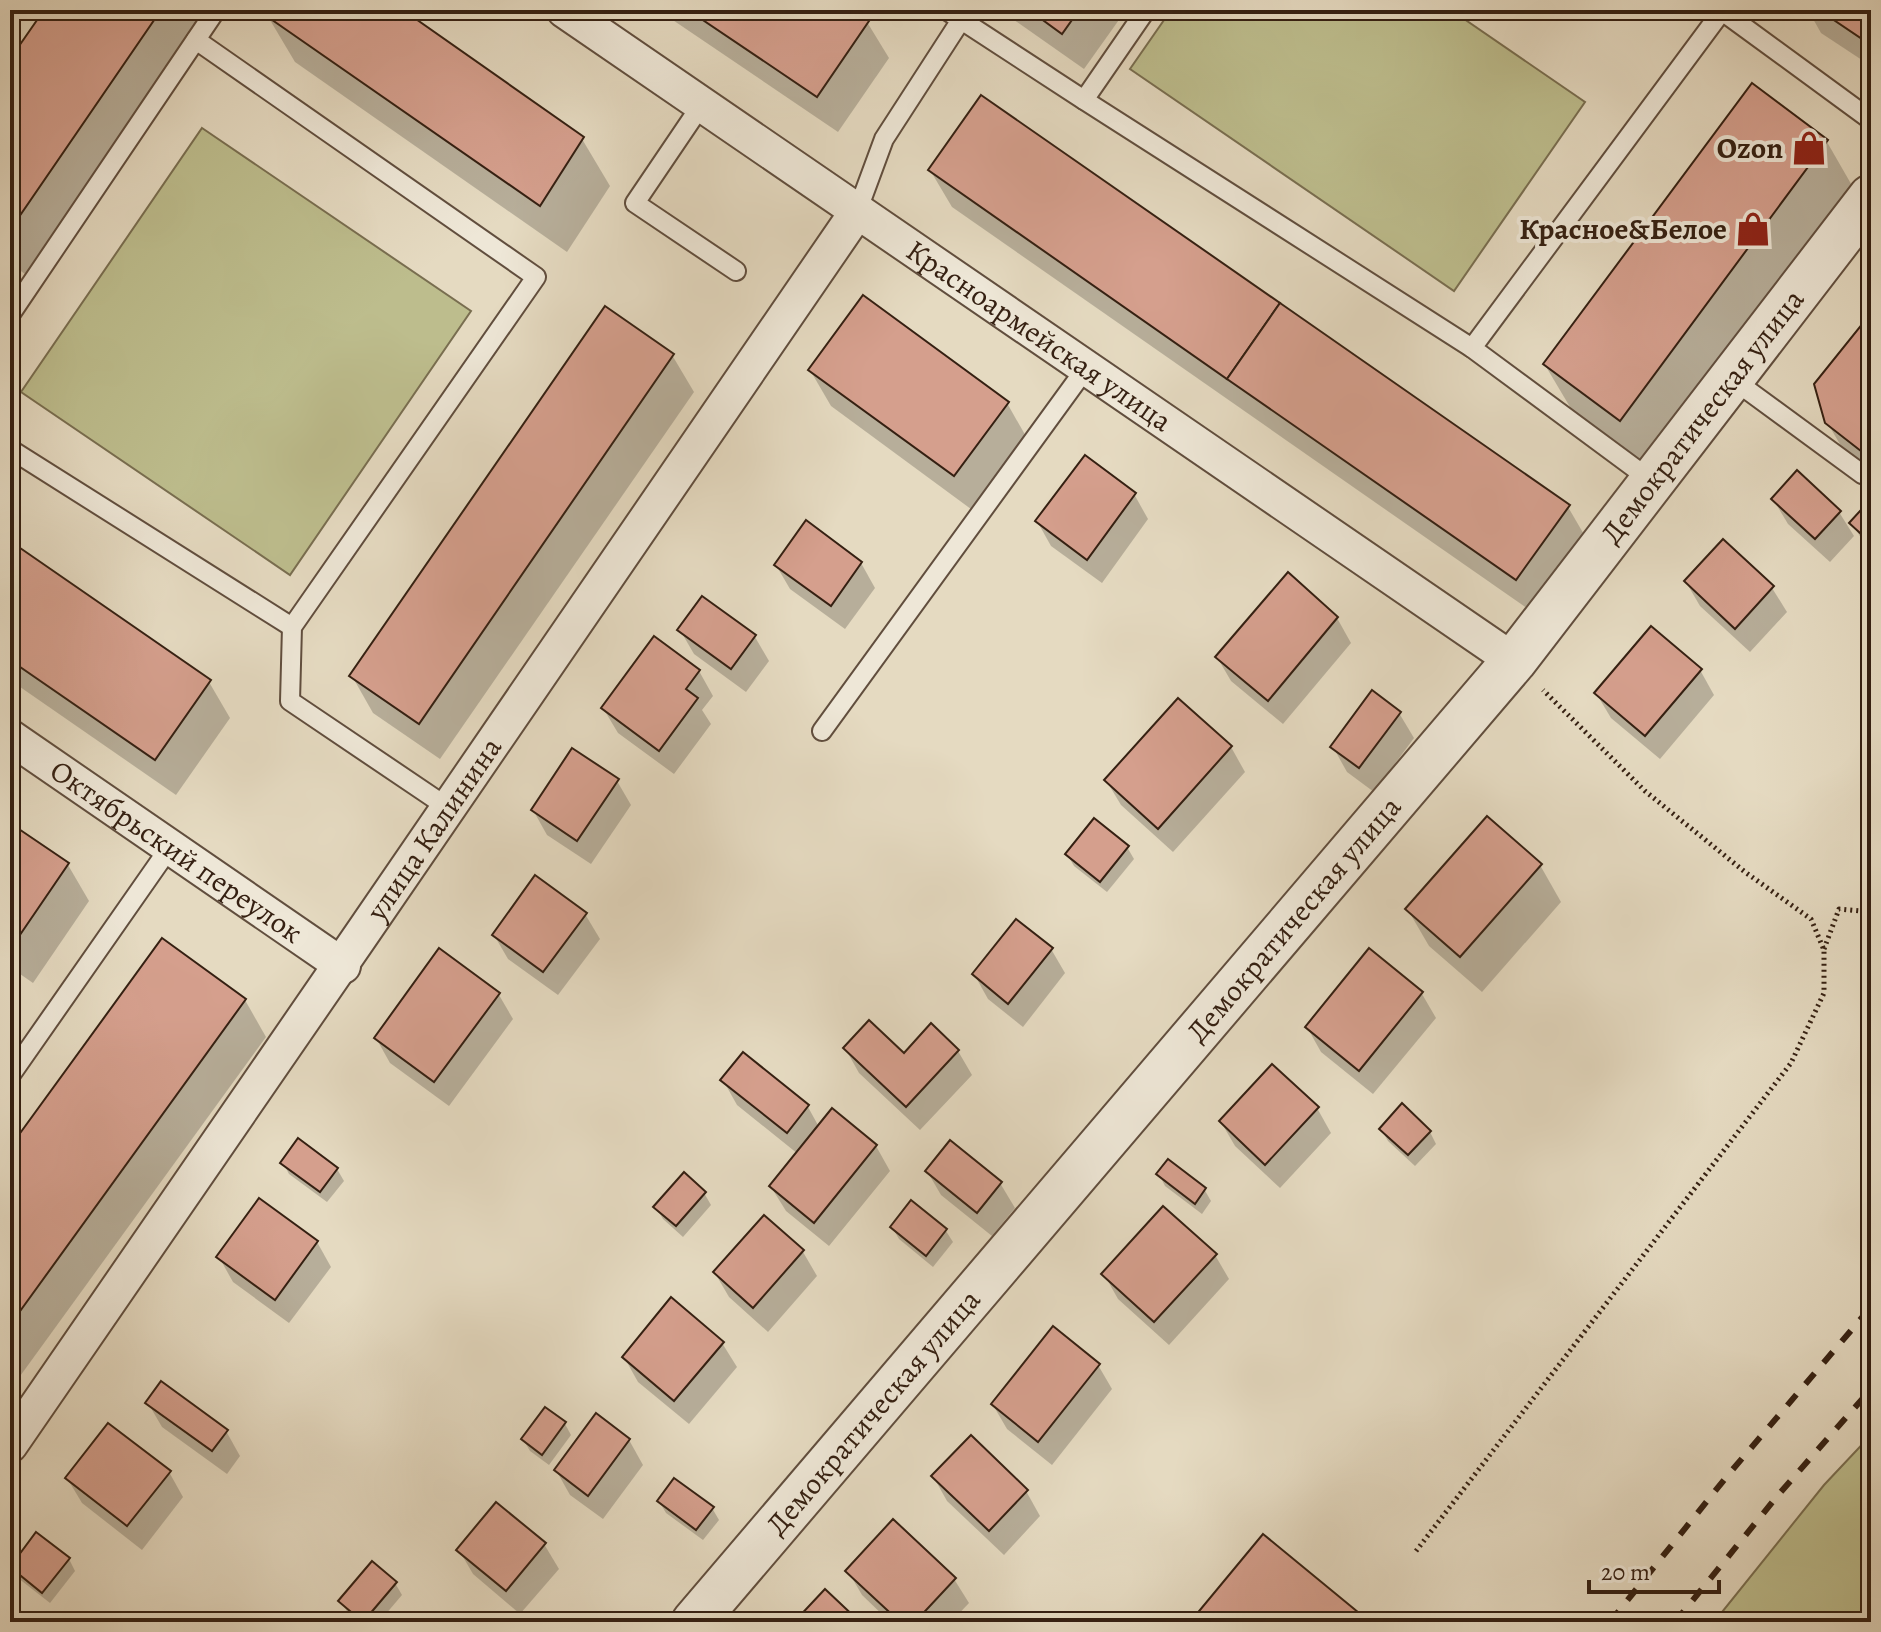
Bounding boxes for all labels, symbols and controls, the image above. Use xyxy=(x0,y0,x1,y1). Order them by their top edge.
place label: Ozon xyxy=(1717,128,1783,168)
shop icon: Ozon xyxy=(1790,129,1828,167)
place label: Красное&Белое xyxy=(1519,209,1727,249)
shop icon: Красное&Белое xyxy=(1734,210,1772,248)
street label: Красноармейская улица xyxy=(898,230,1180,441)
street label: Демократическая улица xyxy=(1591,281,1813,552)
street label: улица Калинина xyxy=(356,729,511,929)
street label: Октябрьский переулок xyxy=(42,751,311,952)
street label: Демократическая улица xyxy=(1178,788,1410,1050)
street label: Демократическая улица xyxy=(757,1281,989,1543)
scale bar xyxy=(1589,1544,1719,1594)
text: 20 m xyxy=(1601,1556,1650,1588)

